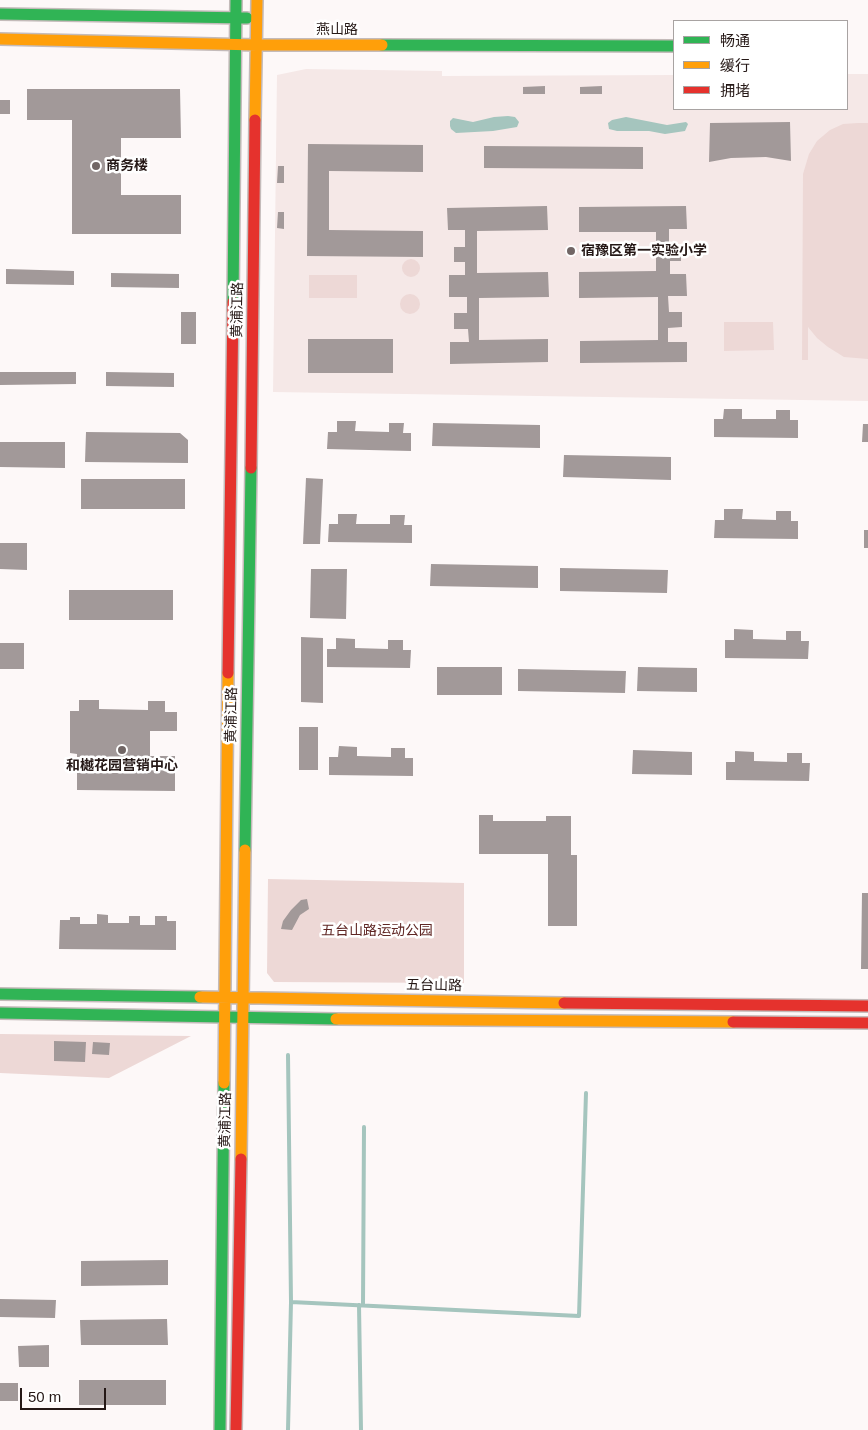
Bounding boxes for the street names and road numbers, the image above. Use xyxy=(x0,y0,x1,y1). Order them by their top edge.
street label: 燕山路 xyxy=(316,22,358,38)
street label: 黄浦江路 xyxy=(229,282,247,338)
street label: 黄浦江路 xyxy=(223,687,241,743)
street label: 五台山路 xyxy=(406,977,462,995)
street label: 黄浦江路 xyxy=(217,1092,235,1148)

